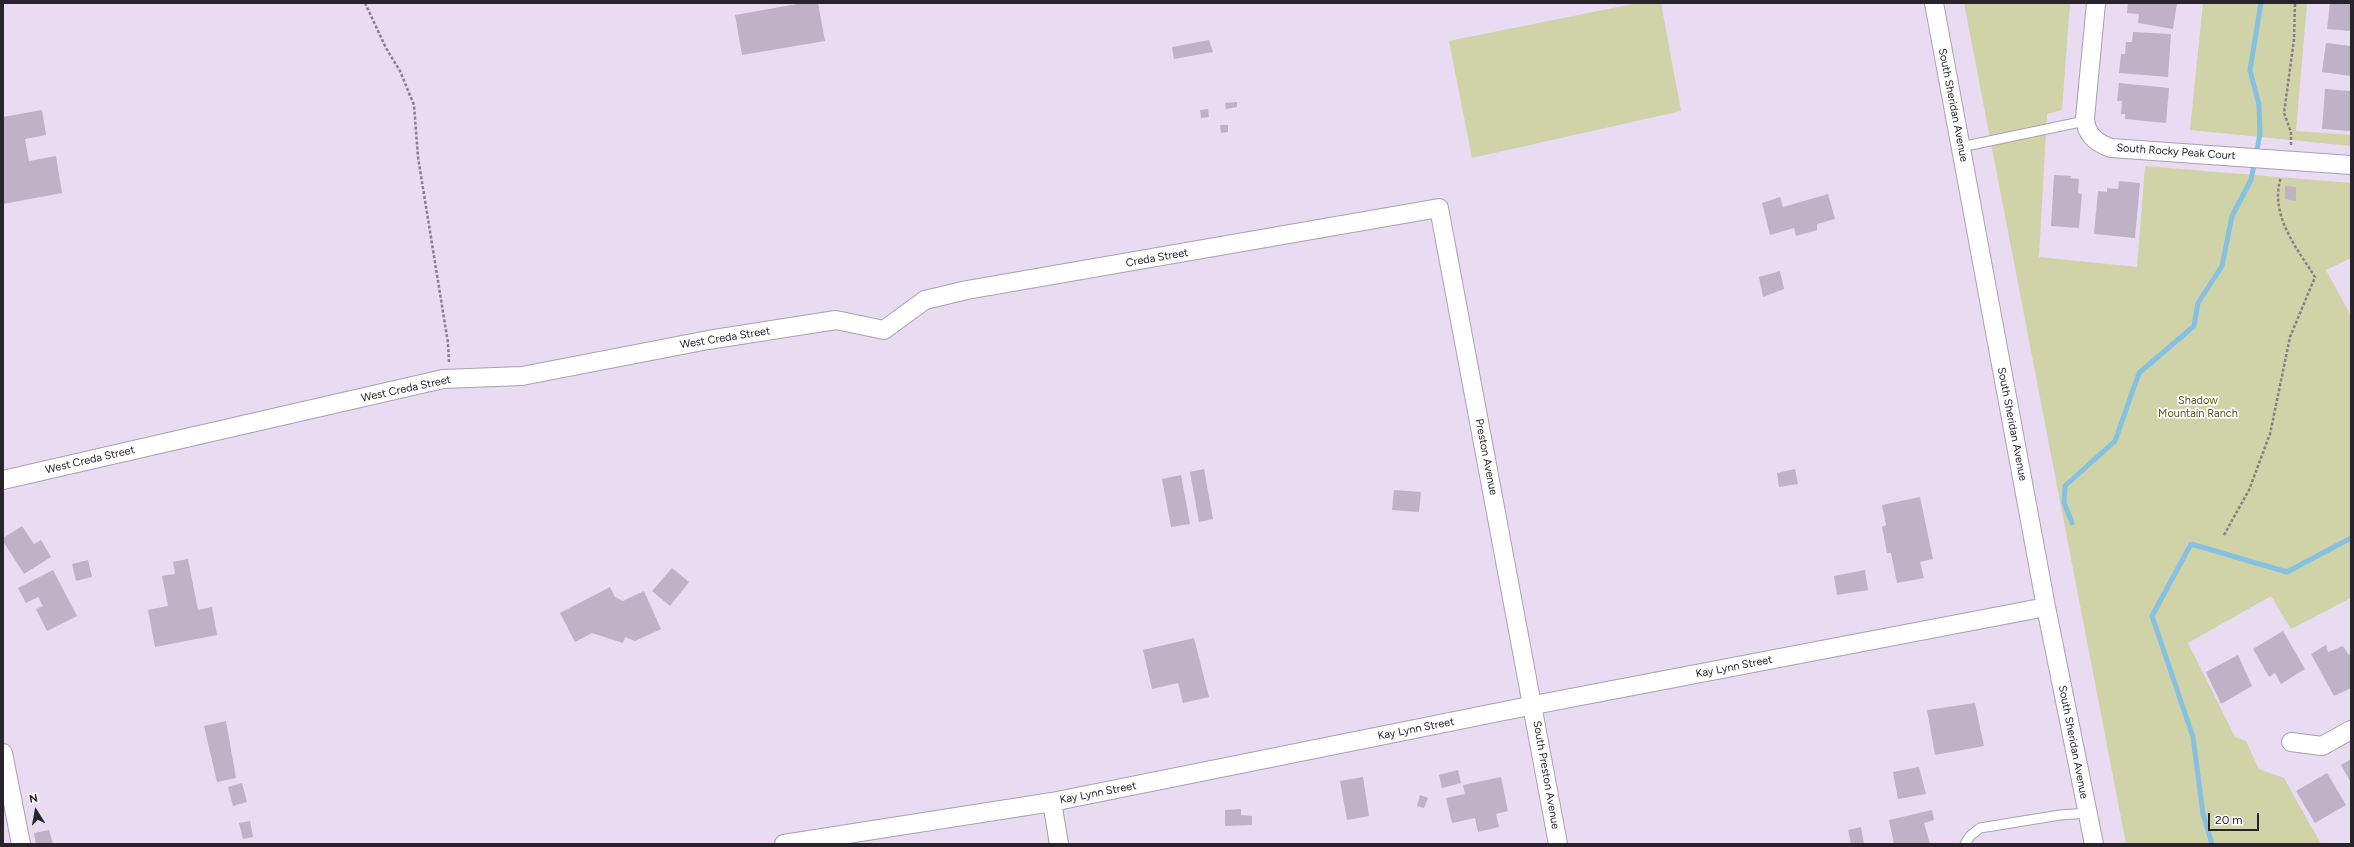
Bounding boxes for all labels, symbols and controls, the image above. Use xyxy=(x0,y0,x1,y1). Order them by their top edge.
street label: South Sheridan Avenue xyxy=(1935,47,1971,163)
street label: South Rocky Peak Court xyxy=(2116,141,2236,163)
street label: Creda Street xyxy=(1125,246,1189,270)
street label: West Creda Street xyxy=(679,324,771,352)
street label: South Sheridan Avenue xyxy=(1994,366,2030,482)
street label: West Creda Street xyxy=(360,373,452,405)
park label: Shadow Mountain Ranch xyxy=(2158,394,2238,420)
street label: Preston Avenue xyxy=(1472,418,1500,496)
street label: West Creda Street xyxy=(44,443,136,477)
street label: Kay Lynn Street xyxy=(1695,653,1773,681)
street label: South Sheridan Avenue xyxy=(2055,684,2091,800)
street label: Kay Lynn Street xyxy=(1377,715,1455,743)
street label: South Preston Avenue xyxy=(1530,720,1562,830)
street label: Kay Lynn Street xyxy=(1059,779,1137,807)
north arrow xyxy=(16,791,56,831)
text: N xyxy=(28,792,39,806)
scale bar xyxy=(2210,805,2261,831)
text: 20 m xyxy=(2215,813,2243,827)

